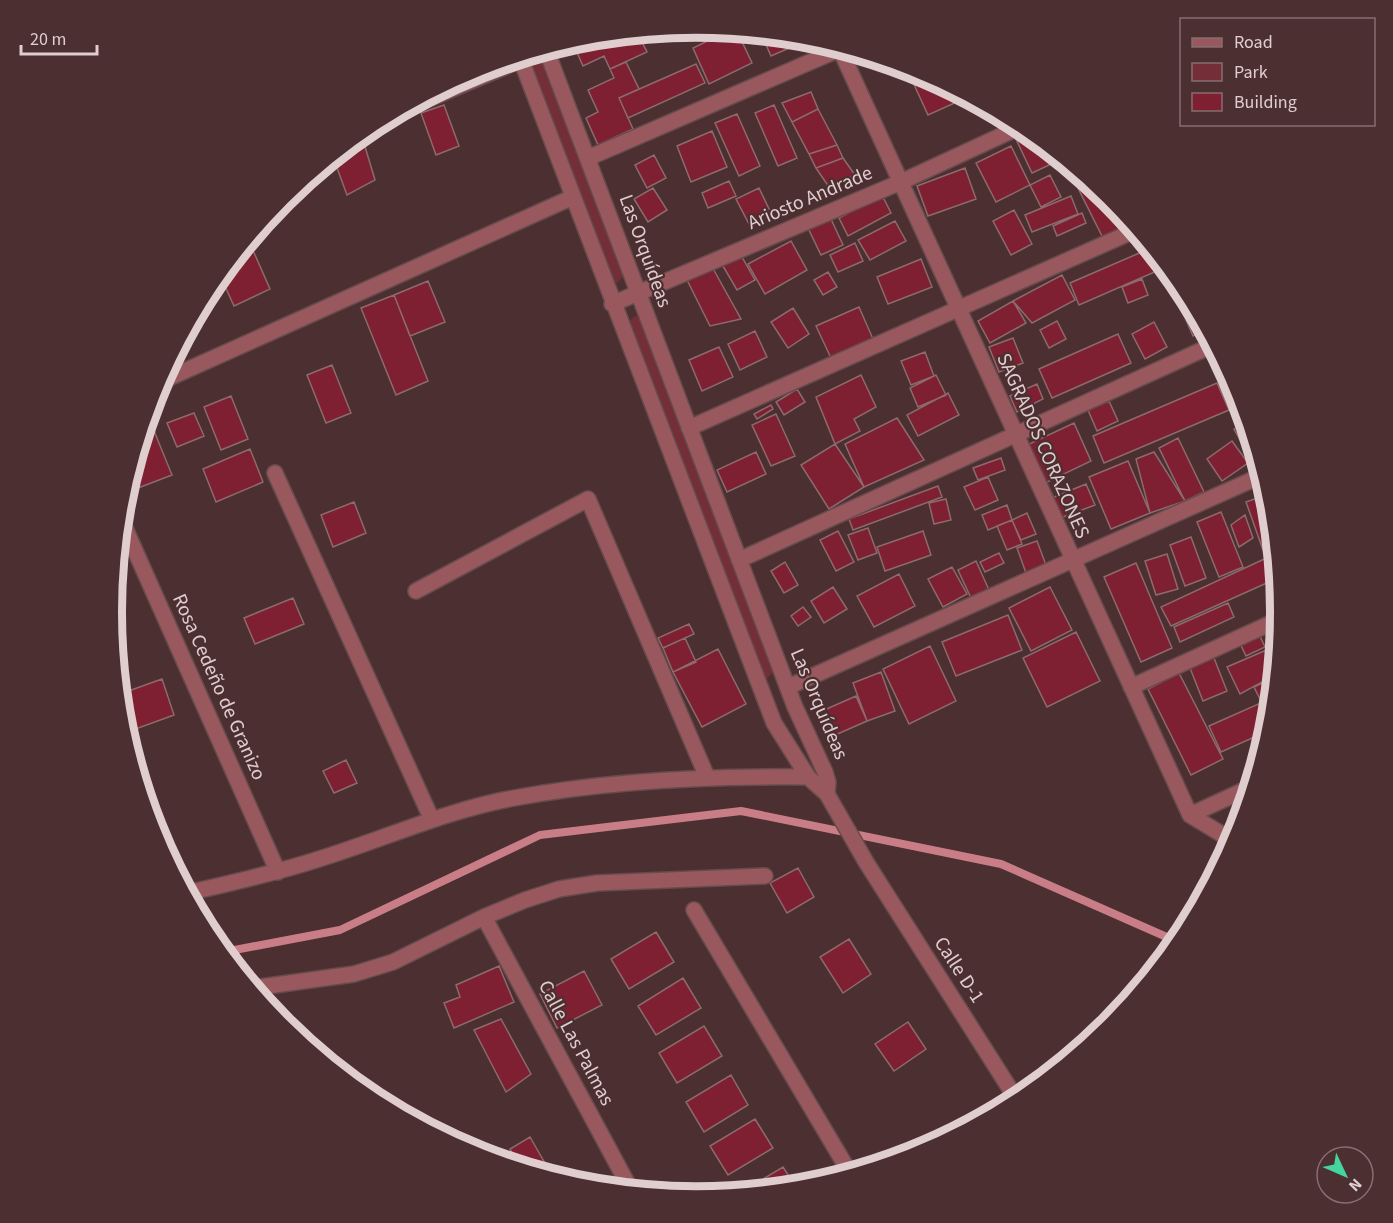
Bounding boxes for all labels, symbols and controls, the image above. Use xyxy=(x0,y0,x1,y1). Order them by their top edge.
scale bar xyxy=(21,18,98,56)
legend xyxy=(1180,18,1375,126)
text: 20 m xyxy=(30,27,66,52)
text: Road xyxy=(1234,30,1273,55)
text: Park xyxy=(1234,60,1268,85)
text: Building xyxy=(1234,90,1297,115)
street label: Ariosto Andrade xyxy=(743,159,877,237)
street label: Las Orquídeas xyxy=(612,191,678,311)
street label: SAGRADOS CORAZONES xyxy=(990,349,1096,543)
street label: Rosa Cedeño de Granizo xyxy=(165,589,273,785)
street label: Las Orquídeas xyxy=(783,644,855,764)
street label: Calle D-1 xyxy=(927,931,991,1009)
street label: Calle Las Palmas xyxy=(531,975,621,1111)
north arrow xyxy=(1315,1145,1375,1205)
text: N xyxy=(1343,1173,1367,1196)

